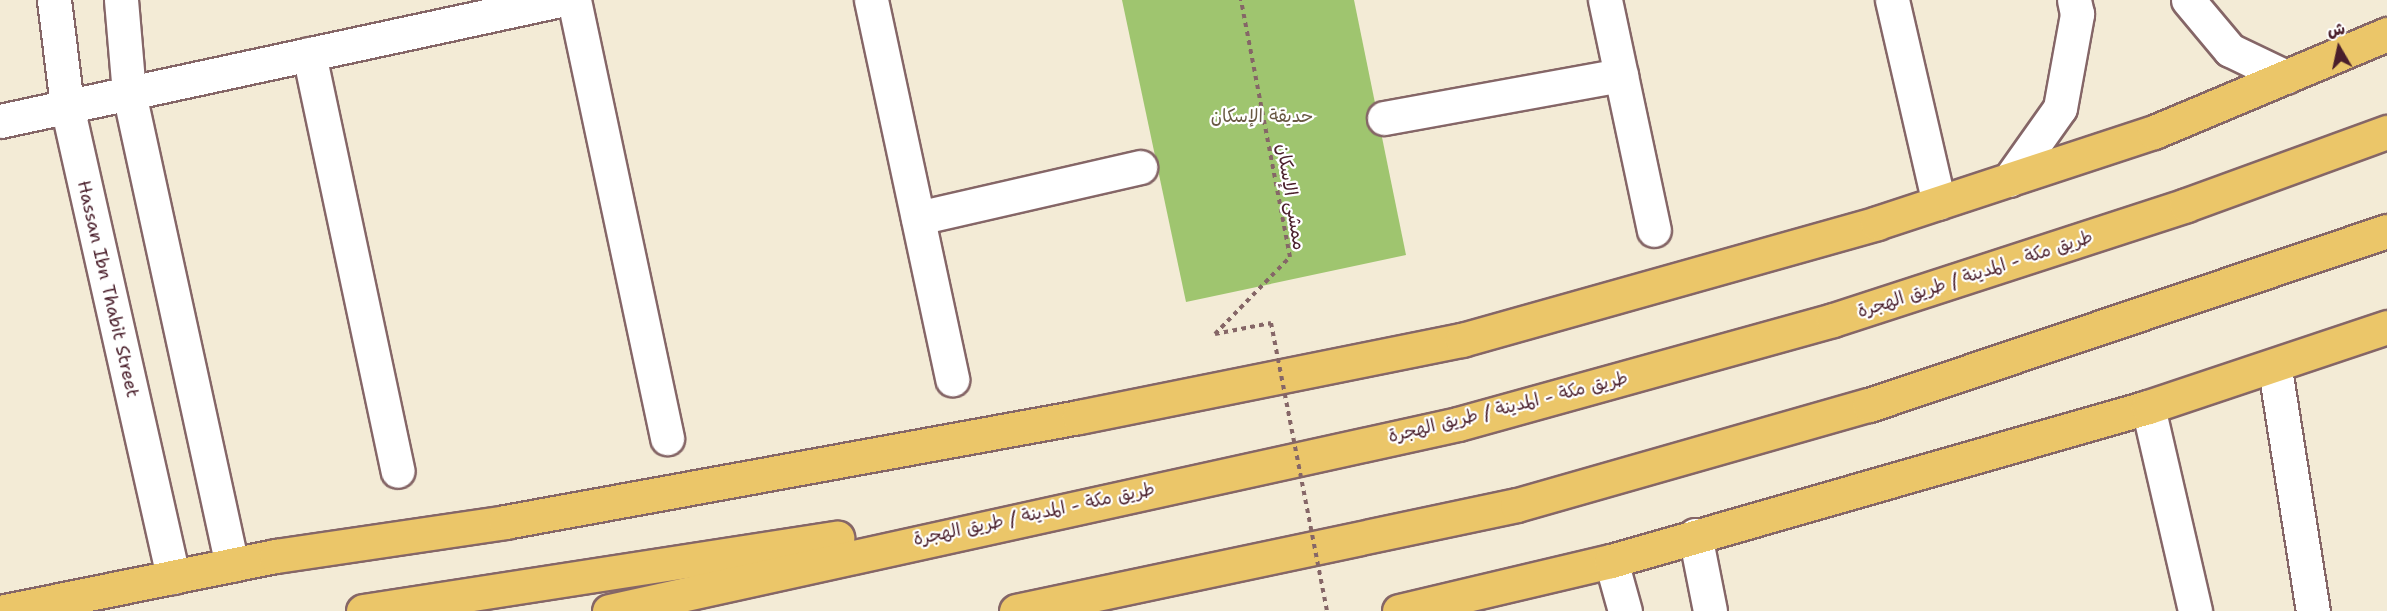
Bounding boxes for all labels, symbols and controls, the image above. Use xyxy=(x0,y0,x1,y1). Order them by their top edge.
north arrow xyxy=(2309,18,2369,78)
text: ش xyxy=(2326,18,2346,41)
park label: حديقة الإسكان xyxy=(1211,105,1313,127)
street label: ممشى الإسكان xyxy=(1272,142,1310,252)
street label: Hassan Ibn Thabit Street xyxy=(72,178,144,400)
street label: طريق مكة - المدينة / طريق الهجرة xyxy=(1855,226,2095,322)
street label: طريق مكة - المدينة / طريق الهجرة xyxy=(1386,367,1630,447)
street label: طريق مكة - المدينة / طريق الهجرة xyxy=(911,478,1157,550)

